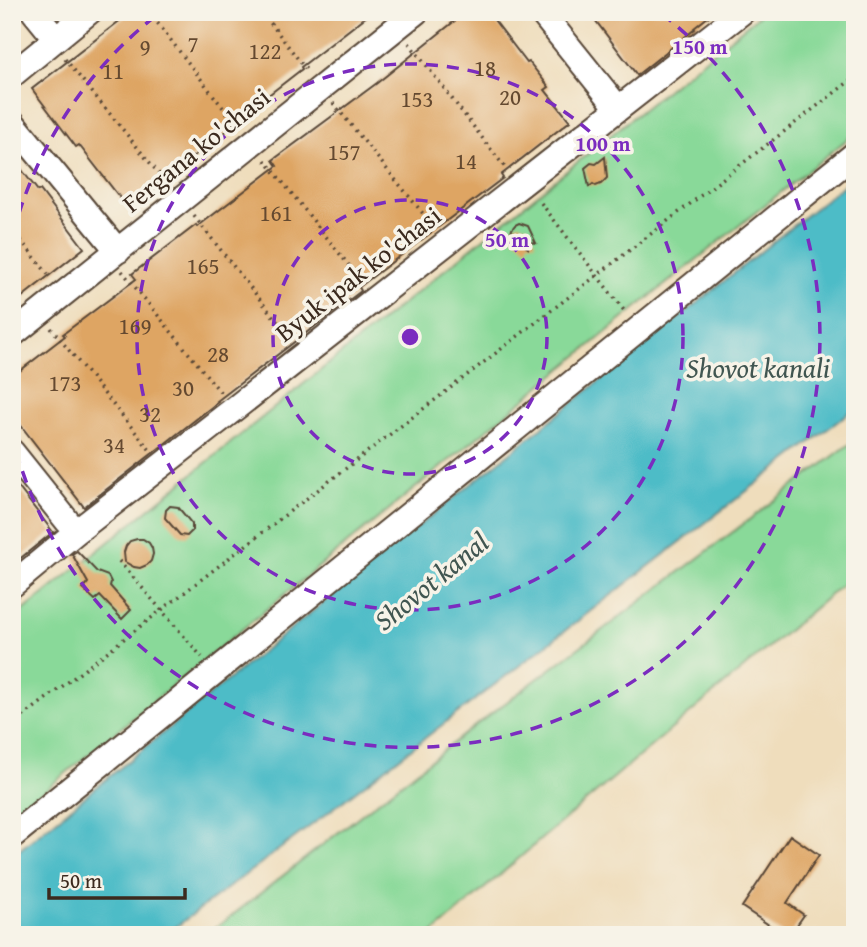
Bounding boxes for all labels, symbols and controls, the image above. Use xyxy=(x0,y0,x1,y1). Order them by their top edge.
house number: 7 xyxy=(187,27,199,60)
house number: 9 xyxy=(139,30,151,63)
text: 150 m xyxy=(672,31,728,62)
house number: 122 xyxy=(248,34,282,67)
house number: 18 xyxy=(474,51,496,84)
house number: 11 xyxy=(102,54,124,87)
street label: Fergana ko'chasi xyxy=(113,78,278,222)
house number: 20 xyxy=(499,80,521,113)
house number: 153 xyxy=(400,82,434,115)
text: 100 m xyxy=(575,128,631,159)
house number: 157 xyxy=(327,135,361,168)
house number: 14 xyxy=(455,144,477,177)
house number: 161 xyxy=(259,196,293,229)
street label: Byuk ipak ko'chasi xyxy=(266,196,449,351)
text: 50 m xyxy=(485,224,529,255)
house number: 165 xyxy=(186,249,220,282)
house number: 169 xyxy=(118,309,152,342)
centre of rings xyxy=(398,325,422,349)
house number: 28 xyxy=(207,337,229,370)
water label: Shovot kanali xyxy=(686,347,830,388)
house number: 173 xyxy=(48,366,82,399)
house number: 30 xyxy=(172,371,194,404)
house number: 32 xyxy=(139,397,161,430)
house number: 34 xyxy=(103,428,125,461)
water label: Shovot kanal xyxy=(365,522,497,640)
scale bar xyxy=(49,856,186,900)
text: 50 m xyxy=(60,865,102,896)

